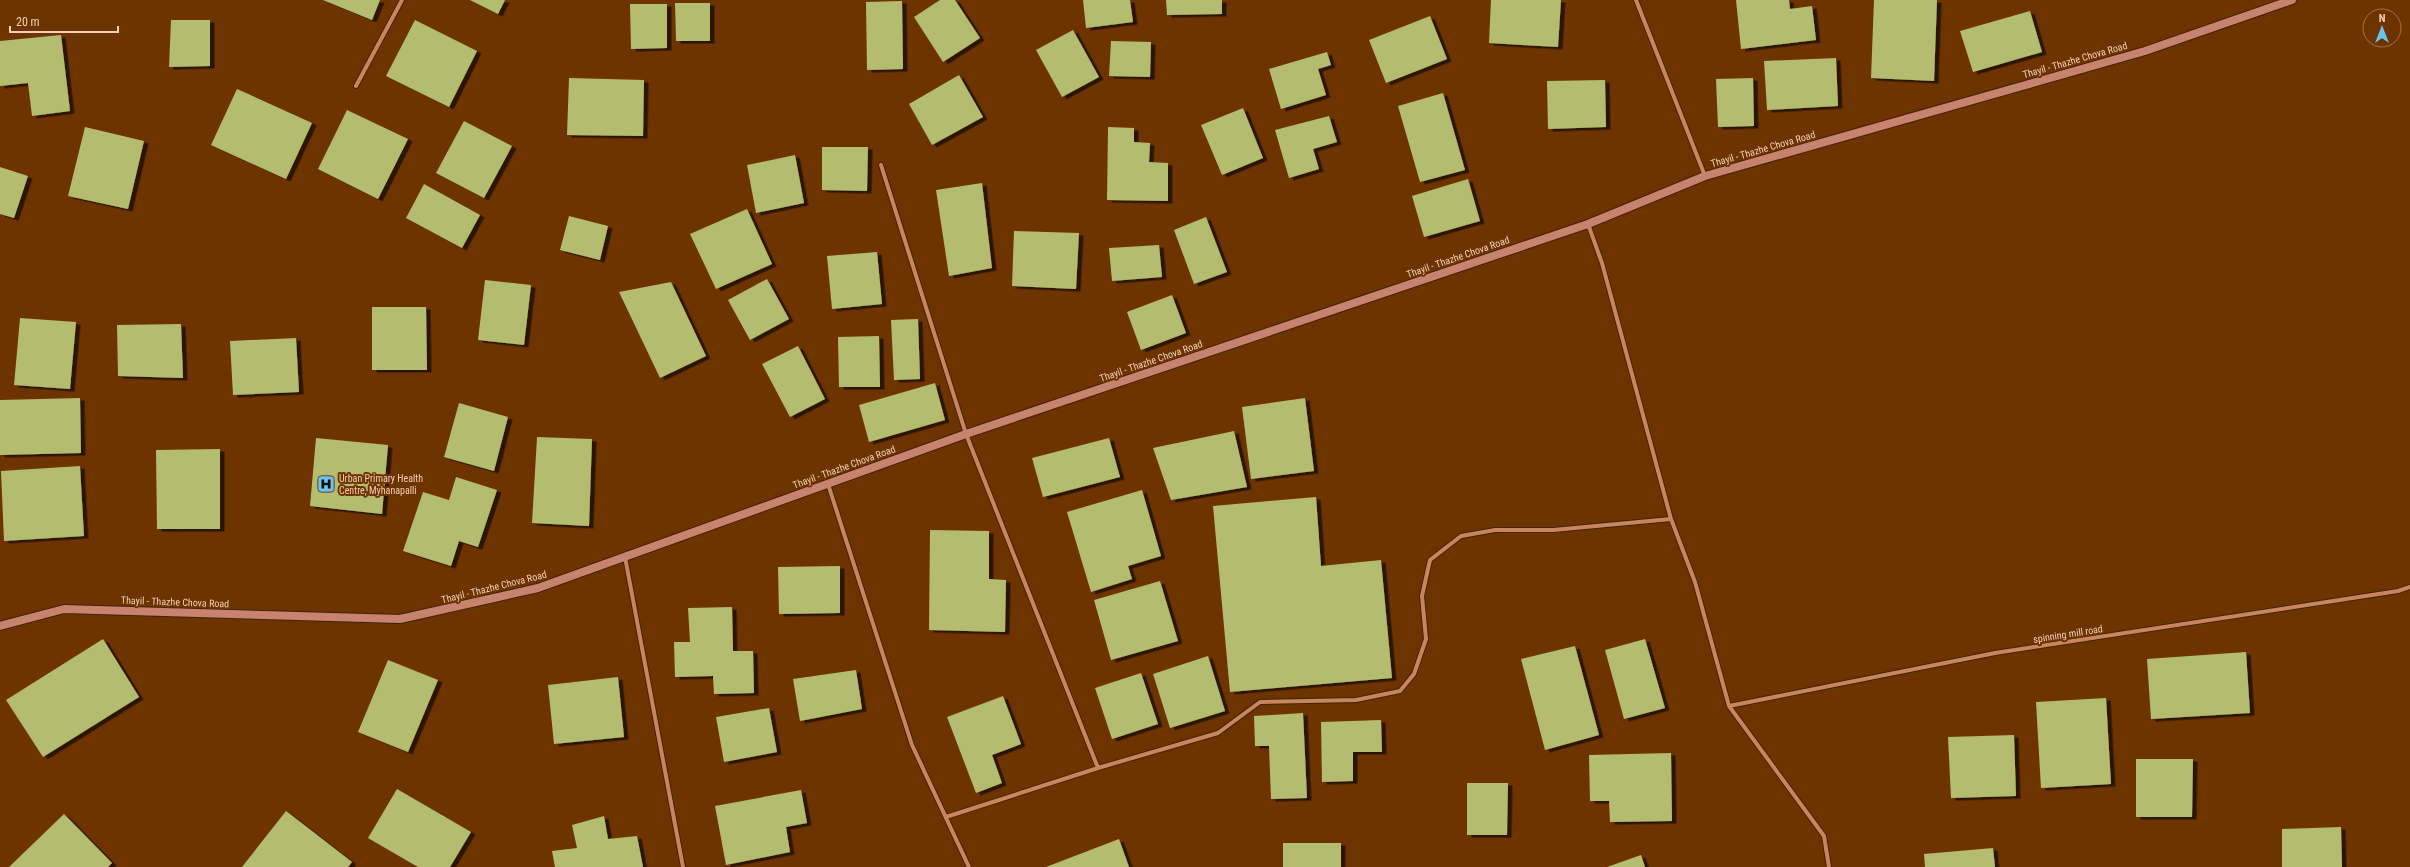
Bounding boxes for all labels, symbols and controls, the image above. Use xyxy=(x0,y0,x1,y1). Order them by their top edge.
scale bar xyxy=(10,8,118,34)
north arrow xyxy=(2362,8,2402,48)
text: N xyxy=(2379,12,2386,25)
text: 20 m xyxy=(16,15,40,29)
street label: Thayil - Thazhe Chova Road xyxy=(2021,40,2129,80)
street label: Thayil - Thazhe Chova Road xyxy=(1709,129,1817,169)
street label: Thayil - Thazhe Chova Road xyxy=(1405,234,1511,280)
street label: Thayil - Thazhe Chova Road xyxy=(1098,338,1204,384)
street label: Thayil - Thazhe Chova Road xyxy=(791,443,897,491)
place label: Urban Primary Health Centre, Myhanapalli xyxy=(339,473,423,496)
hospital icon: Urban Primary Health Centre, Myhanapalli xyxy=(316,474,336,494)
street label: Thayil - Thazhe Chova Road xyxy=(440,569,548,605)
street label: Thayil - Thazhe Chova Road xyxy=(121,595,229,609)
street label: spinning mill road xyxy=(2032,623,2104,645)

